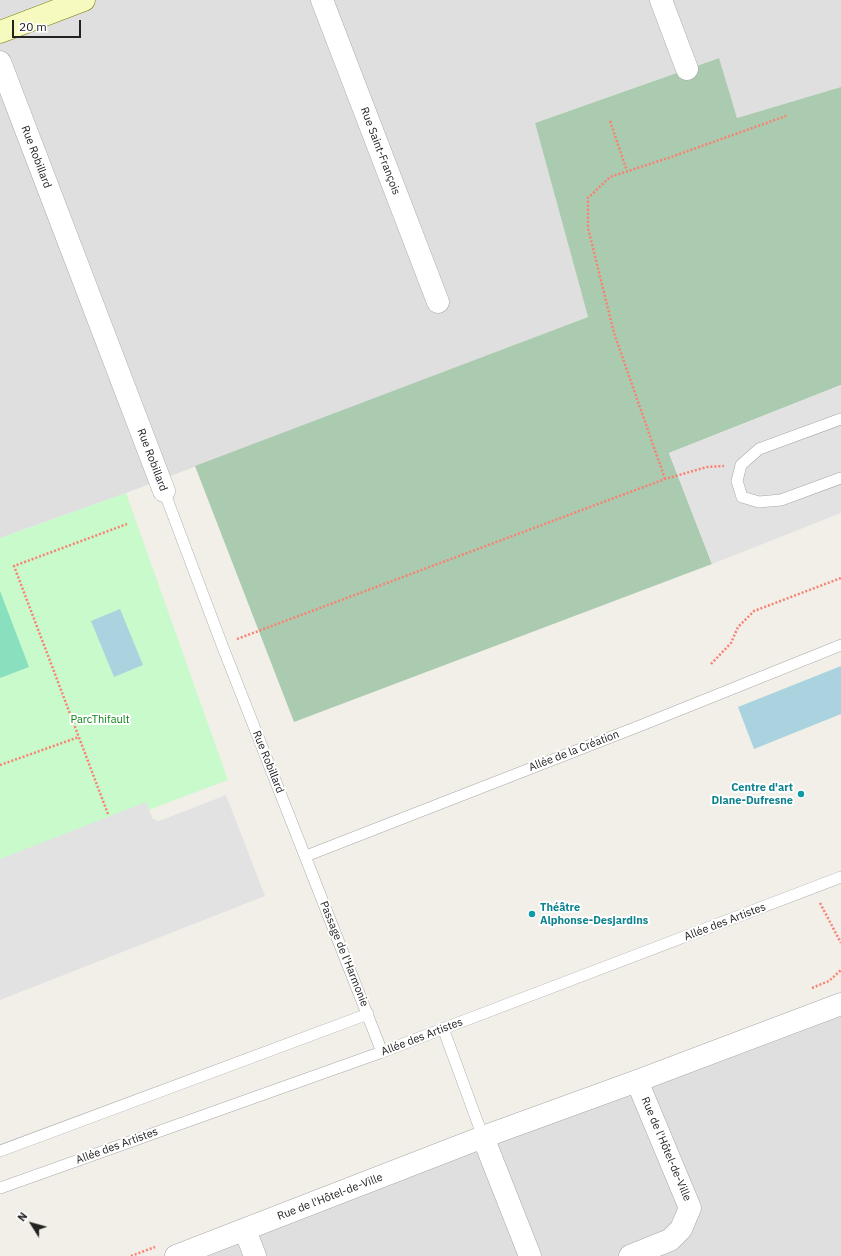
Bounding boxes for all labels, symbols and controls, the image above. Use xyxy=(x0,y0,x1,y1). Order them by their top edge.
scale bar xyxy=(14,12,83,38)
text: 20 m xyxy=(19,19,47,34)
street label: Rue Saint-François xyxy=(357,105,403,197)
street label: Rue Robillard xyxy=(18,124,54,190)
street label: Rue Robillard xyxy=(134,427,170,493)
park label: ParcThifault xyxy=(70,713,130,727)
street label: Allée de la Création xyxy=(527,728,621,774)
street label: Rue Robillard xyxy=(249,729,287,795)
place label: Centre d'art Diane-Dufresne xyxy=(712,781,793,807)
marker: Centre d'art Diane-Dufresne xyxy=(796,789,806,799)
street label: Passage de l'Harmonie xyxy=(317,899,371,1009)
street label: Allée des Artistes xyxy=(682,900,768,944)
place label: Théâtre Alphonse-Desjardins xyxy=(540,901,648,927)
marker: Théâtre Alphonse-Desjardins xyxy=(527,909,537,919)
street label: Allée des Artistes xyxy=(379,1015,465,1059)
street label: Rue de l'Hôtel-de-Ville xyxy=(638,1095,694,1203)
street label: Allée des Artistes xyxy=(74,1125,160,1167)
street label: Rue de l'Hôtel-de-Ville xyxy=(275,1171,385,1223)
north arrow xyxy=(12,1204,52,1244)
text: N xyxy=(14,1209,30,1224)

